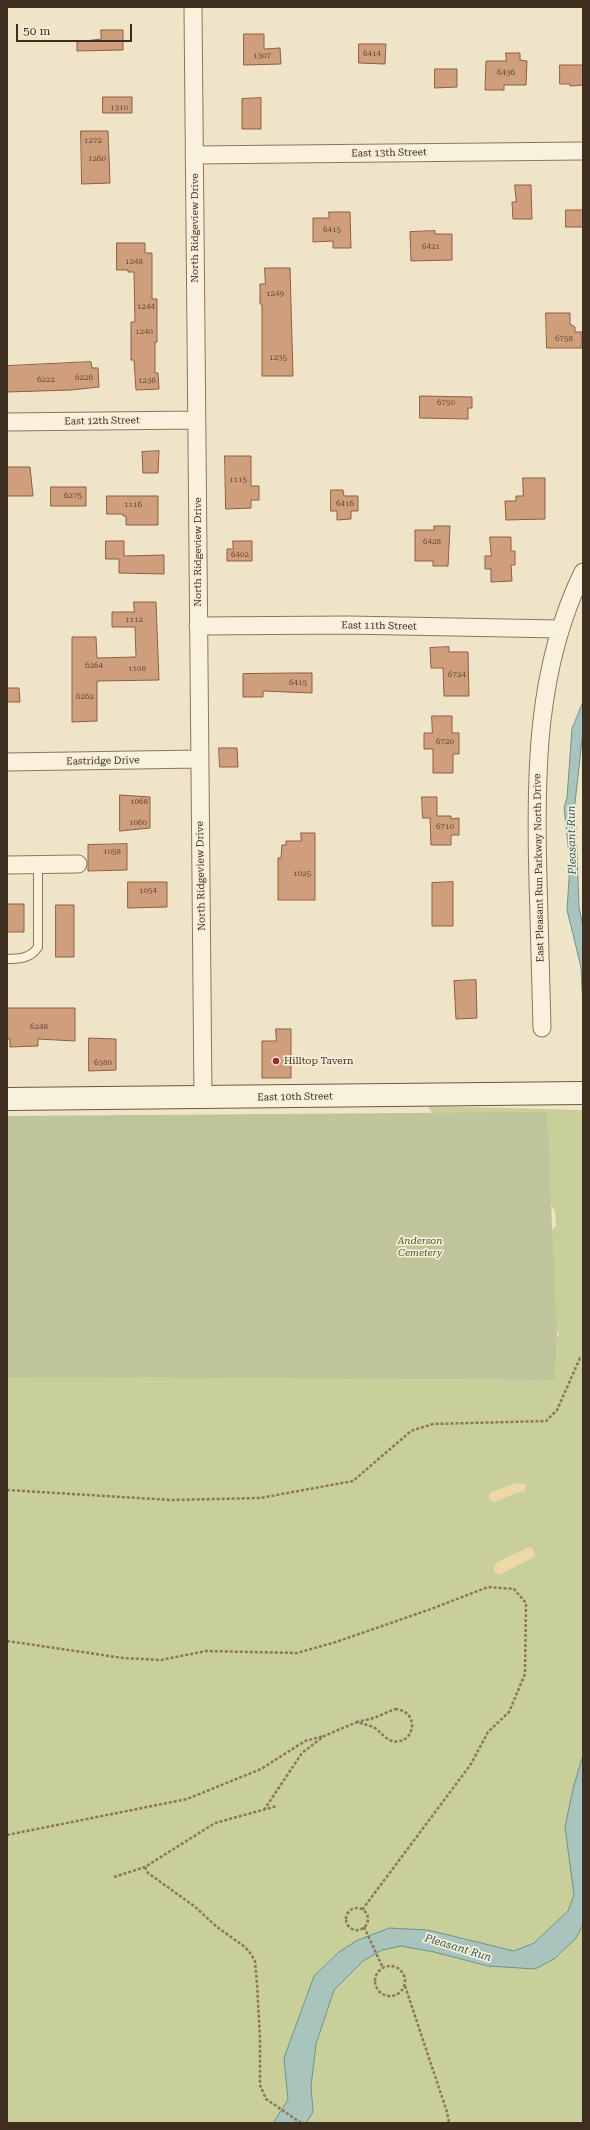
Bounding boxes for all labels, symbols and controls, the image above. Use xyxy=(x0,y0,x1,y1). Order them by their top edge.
scale bar xyxy=(18,16,134,42)
text: 50 m xyxy=(23,24,50,38)
house number: 6414 xyxy=(363,49,381,59)
house number: 1307 xyxy=(253,51,271,61)
house number: 6436 xyxy=(497,68,515,78)
house number: 1310 xyxy=(110,103,128,113)
house number: 1272 xyxy=(84,136,102,146)
street label: East 13th Street xyxy=(351,146,427,160)
house number: 1260 xyxy=(88,154,106,164)
street label: North Ridgeview Drive xyxy=(189,173,201,283)
house number: 6415 xyxy=(323,225,341,235)
house number: 6421 xyxy=(422,242,440,252)
house number: 1248 xyxy=(125,257,143,267)
house number: 1249 xyxy=(266,289,284,299)
house number: 1244 xyxy=(137,302,155,312)
house number: 1240 xyxy=(135,327,153,337)
house number: 6758 xyxy=(555,334,573,344)
house number: 1235 xyxy=(269,353,287,363)
house number: 6226 xyxy=(75,373,93,383)
house number: 6222 xyxy=(37,375,55,385)
house number: 1236 xyxy=(138,376,156,386)
house number: 6750 xyxy=(437,398,455,408)
street label: East 12th Street xyxy=(64,414,140,428)
house number: 1115 xyxy=(229,475,247,485)
house number: 6275 xyxy=(64,491,82,501)
street label: North Ridgeview Drive xyxy=(192,497,204,607)
house number: 6416 xyxy=(336,499,354,509)
house number: 1116 xyxy=(124,500,142,510)
house number: 6428 xyxy=(423,537,441,547)
house number: 6402 xyxy=(231,550,249,560)
house number: 1112 xyxy=(125,615,143,625)
street label: East 11th Street xyxy=(341,619,417,633)
house number: 6264 xyxy=(85,661,103,671)
house number: 1108 xyxy=(128,664,146,674)
house number: 6724 xyxy=(448,670,466,680)
house number: 6415 xyxy=(289,678,307,688)
house number: 6262 xyxy=(76,692,94,702)
house number: 6720 xyxy=(436,737,454,747)
street label: Eastridge Drive xyxy=(66,754,140,768)
street label: East Pleasant Run Parkway North Drive xyxy=(531,774,547,962)
house number: 1068 xyxy=(130,797,148,807)
water label: Pleasant Run xyxy=(565,805,579,875)
house number: 1060 xyxy=(129,818,147,828)
street label: North Ridgeview Drive xyxy=(194,821,208,931)
house number: 6710 xyxy=(436,822,454,832)
house number: 1058 xyxy=(103,847,121,857)
house number: 1025 xyxy=(293,869,311,879)
house number: 1054 xyxy=(139,886,157,896)
house number: 6248 xyxy=(30,1022,48,1032)
place label: Hilltop Tavern xyxy=(284,1055,353,1067)
marker: Hilltop Tavern xyxy=(271,1056,281,1066)
house number: 6380 xyxy=(94,1058,112,1068)
street label: East 10th Street xyxy=(257,1090,333,1104)
park label: Anderson Cemetery xyxy=(398,1235,442,1258)
water label: Pleasant Run xyxy=(423,1932,493,1964)

